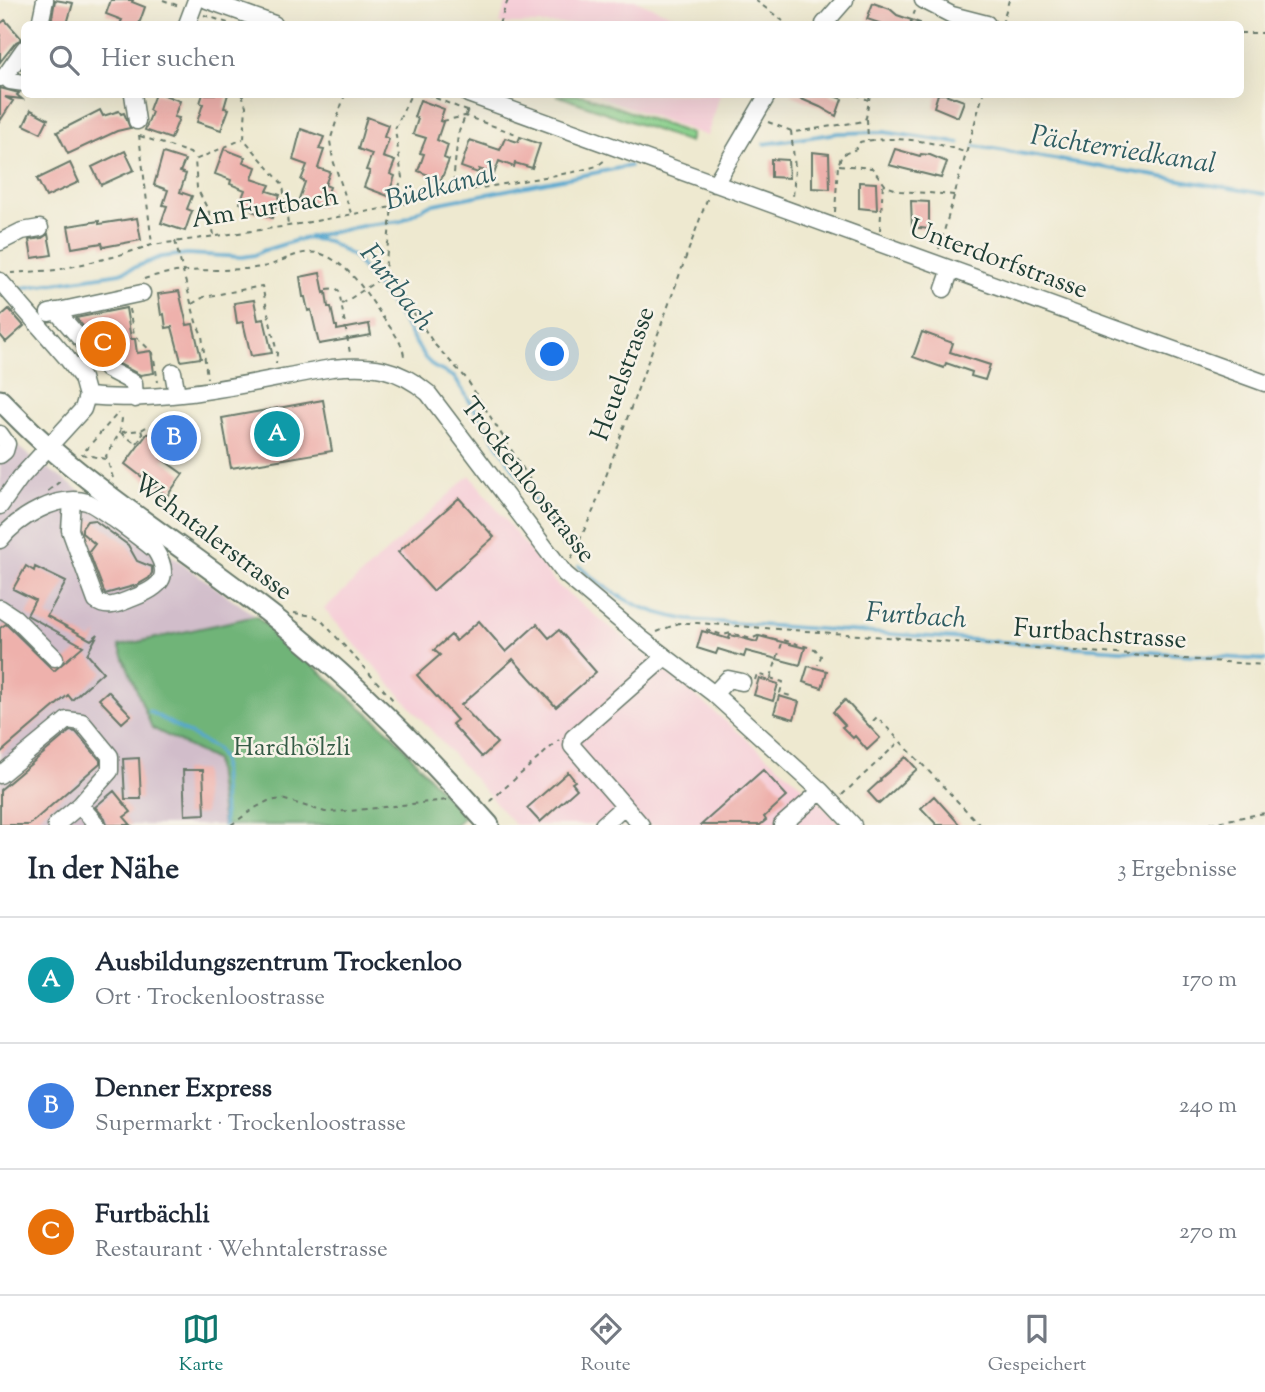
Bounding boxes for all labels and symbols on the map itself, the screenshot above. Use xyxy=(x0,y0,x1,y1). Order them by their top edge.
water label: Pächterriedkanal xyxy=(1027,117,1219,185)
water label: Büelkanal xyxy=(381,154,501,222)
street label: Am Furtbach xyxy=(189,179,341,239)
street label: Unterdorfstrasse xyxy=(903,210,1093,310)
water label: Furtbach xyxy=(349,236,443,340)
street label: Heuelstrasse xyxy=(583,302,665,446)
pin: C xyxy=(80,318,126,370)
your location xyxy=(535,337,569,371)
street label: Trockenloostrasse xyxy=(450,390,604,572)
pin: A xyxy=(254,408,300,460)
pin: B xyxy=(151,412,197,464)
street label: Wehntalerstrasse xyxy=(124,465,300,611)
water label: Furtbach xyxy=(864,594,968,641)
street label: Furtbachstrasse xyxy=(1012,610,1188,660)
park label: Hardhölzli xyxy=(233,730,351,767)

